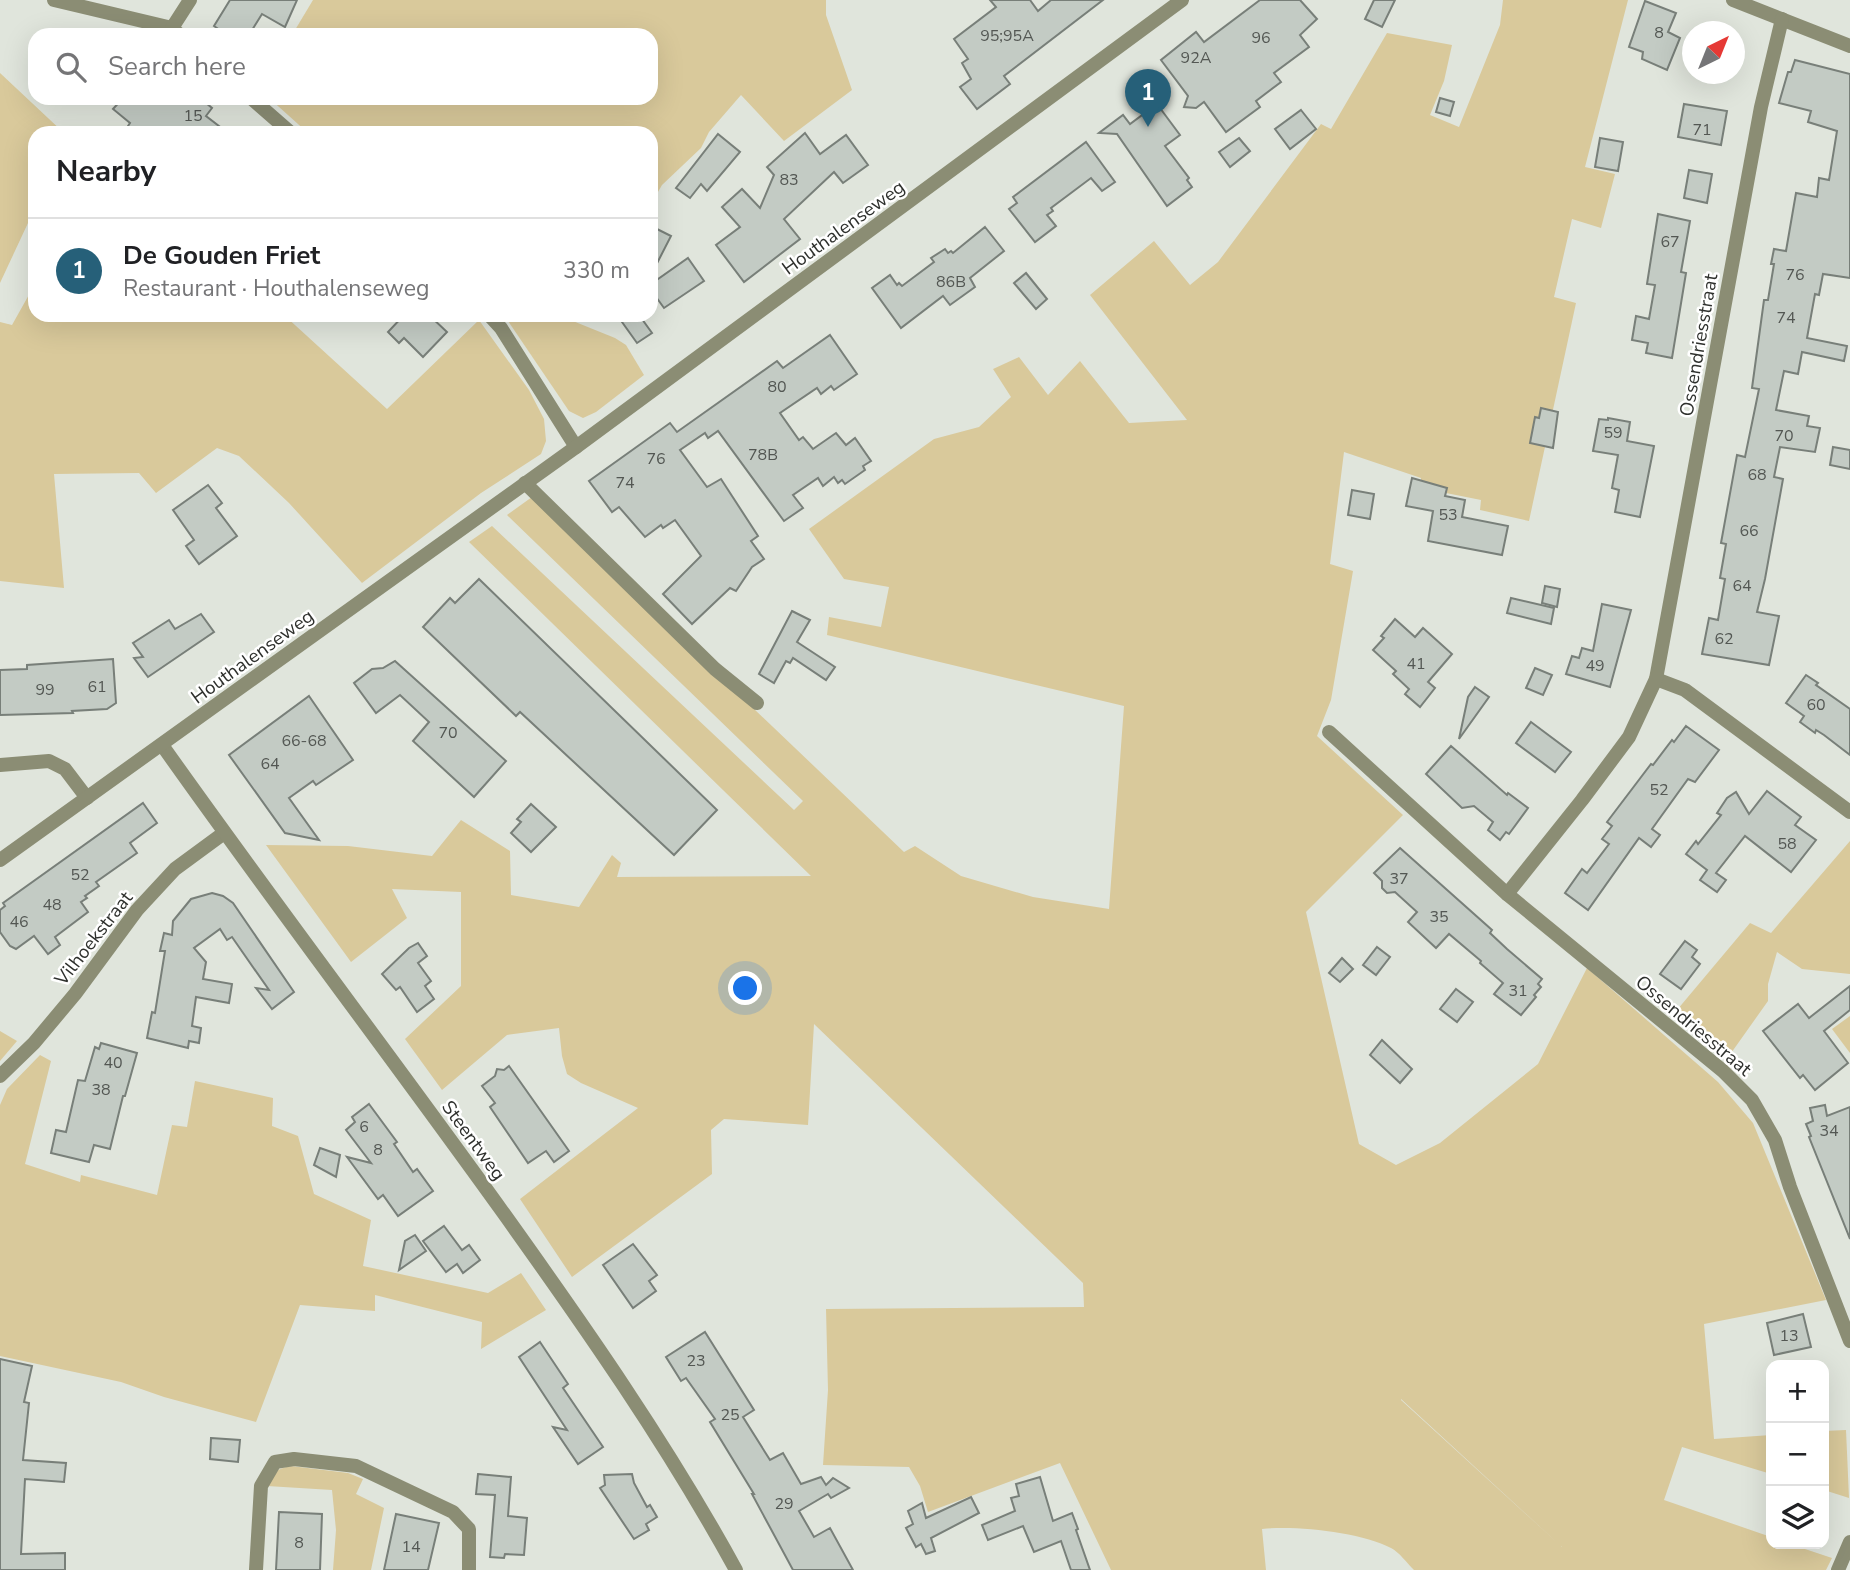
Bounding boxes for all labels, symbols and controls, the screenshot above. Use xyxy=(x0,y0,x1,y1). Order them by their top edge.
north arrow xyxy=(1682,21,1745,84)
house number: 8 xyxy=(1654,22,1664,44)
house number: 95;95A xyxy=(980,25,1034,47)
house number: 96 xyxy=(1251,27,1271,49)
search box xyxy=(28,28,658,105)
house number: 92A xyxy=(1181,47,1212,69)
icon: search xyxy=(52,48,90,86)
text: Search here xyxy=(108,49,246,84)
pin: 1 xyxy=(1125,69,1171,127)
house number: 15 xyxy=(183,105,203,127)
house number: 71 xyxy=(1692,119,1712,141)
text: Nearby xyxy=(56,151,156,192)
house number: 83 xyxy=(779,169,799,191)
street label: Houthalenseweg xyxy=(777,174,910,281)
house number: 67 xyxy=(1660,231,1680,253)
text: De Gouden Friet xyxy=(123,238,320,273)
text: 1 xyxy=(72,255,86,286)
text: 330 m xyxy=(563,255,630,286)
house number: 76 xyxy=(1785,264,1805,286)
house number: 86B xyxy=(936,271,966,293)
street label: Ossendriesstraat xyxy=(1674,271,1724,419)
text: Restaurant · Houthalenseweg xyxy=(123,273,429,304)
house number: 74 xyxy=(1776,307,1796,329)
house number: 80 xyxy=(767,376,787,398)
house number: 59 xyxy=(1603,422,1623,444)
house number: 70 xyxy=(1774,425,1794,447)
house number: 78B xyxy=(748,444,778,466)
house number: 76 xyxy=(646,448,666,470)
house number: 68 xyxy=(1747,464,1767,486)
house number: 74 xyxy=(615,472,635,494)
house number: 53 xyxy=(1438,504,1458,526)
house number: 66 xyxy=(1739,520,1759,542)
house number: 64 xyxy=(1732,575,1752,597)
street label: Houthalenseweg xyxy=(186,603,319,710)
house number: 62 xyxy=(1714,628,1734,650)
house number: 41 xyxy=(1406,653,1426,675)
house number: 49 xyxy=(1585,655,1605,677)
house number: 61 xyxy=(87,676,107,698)
house number: 99 xyxy=(35,679,55,701)
house number: 60 xyxy=(1806,694,1826,716)
house number: 70 xyxy=(438,722,458,744)
house number: 66-68 xyxy=(281,730,327,752)
house number: 64 xyxy=(260,753,280,775)
house number: 52 xyxy=(1649,779,1669,801)
house number: 58 xyxy=(1777,833,1797,855)
house number: 52 xyxy=(70,864,90,886)
house number: 37 xyxy=(1389,868,1409,890)
street label: Vilhoekstraat xyxy=(48,886,139,992)
house number: 48 xyxy=(42,894,62,916)
house number: 35 xyxy=(1429,906,1449,928)
house number: 46 xyxy=(9,911,29,933)
street label: Ossendriesstraat xyxy=(1630,969,1757,1082)
your location xyxy=(728,971,762,1005)
house number: 31 xyxy=(1508,980,1528,1002)
house number: 40 xyxy=(103,1052,123,1074)
house number: 38 xyxy=(91,1079,111,1101)
street label: Steentweg xyxy=(435,1095,511,1186)
house number: 6 xyxy=(359,1116,369,1138)
house number: 34 xyxy=(1819,1120,1839,1142)
house number: 8 xyxy=(373,1139,383,1161)
house number: 13 xyxy=(1779,1325,1799,1347)
house number: 23 xyxy=(686,1350,706,1372)
map controls xyxy=(1766,1360,1829,1549)
button: + xyxy=(1766,1360,1829,1423)
house number: 25 xyxy=(720,1404,740,1426)
button: − xyxy=(1766,1423,1829,1486)
button: layers xyxy=(1766,1486,1829,1549)
house number: 29 xyxy=(774,1493,794,1515)
house number: 8 xyxy=(294,1532,304,1554)
house number: 14 xyxy=(401,1536,421,1558)

